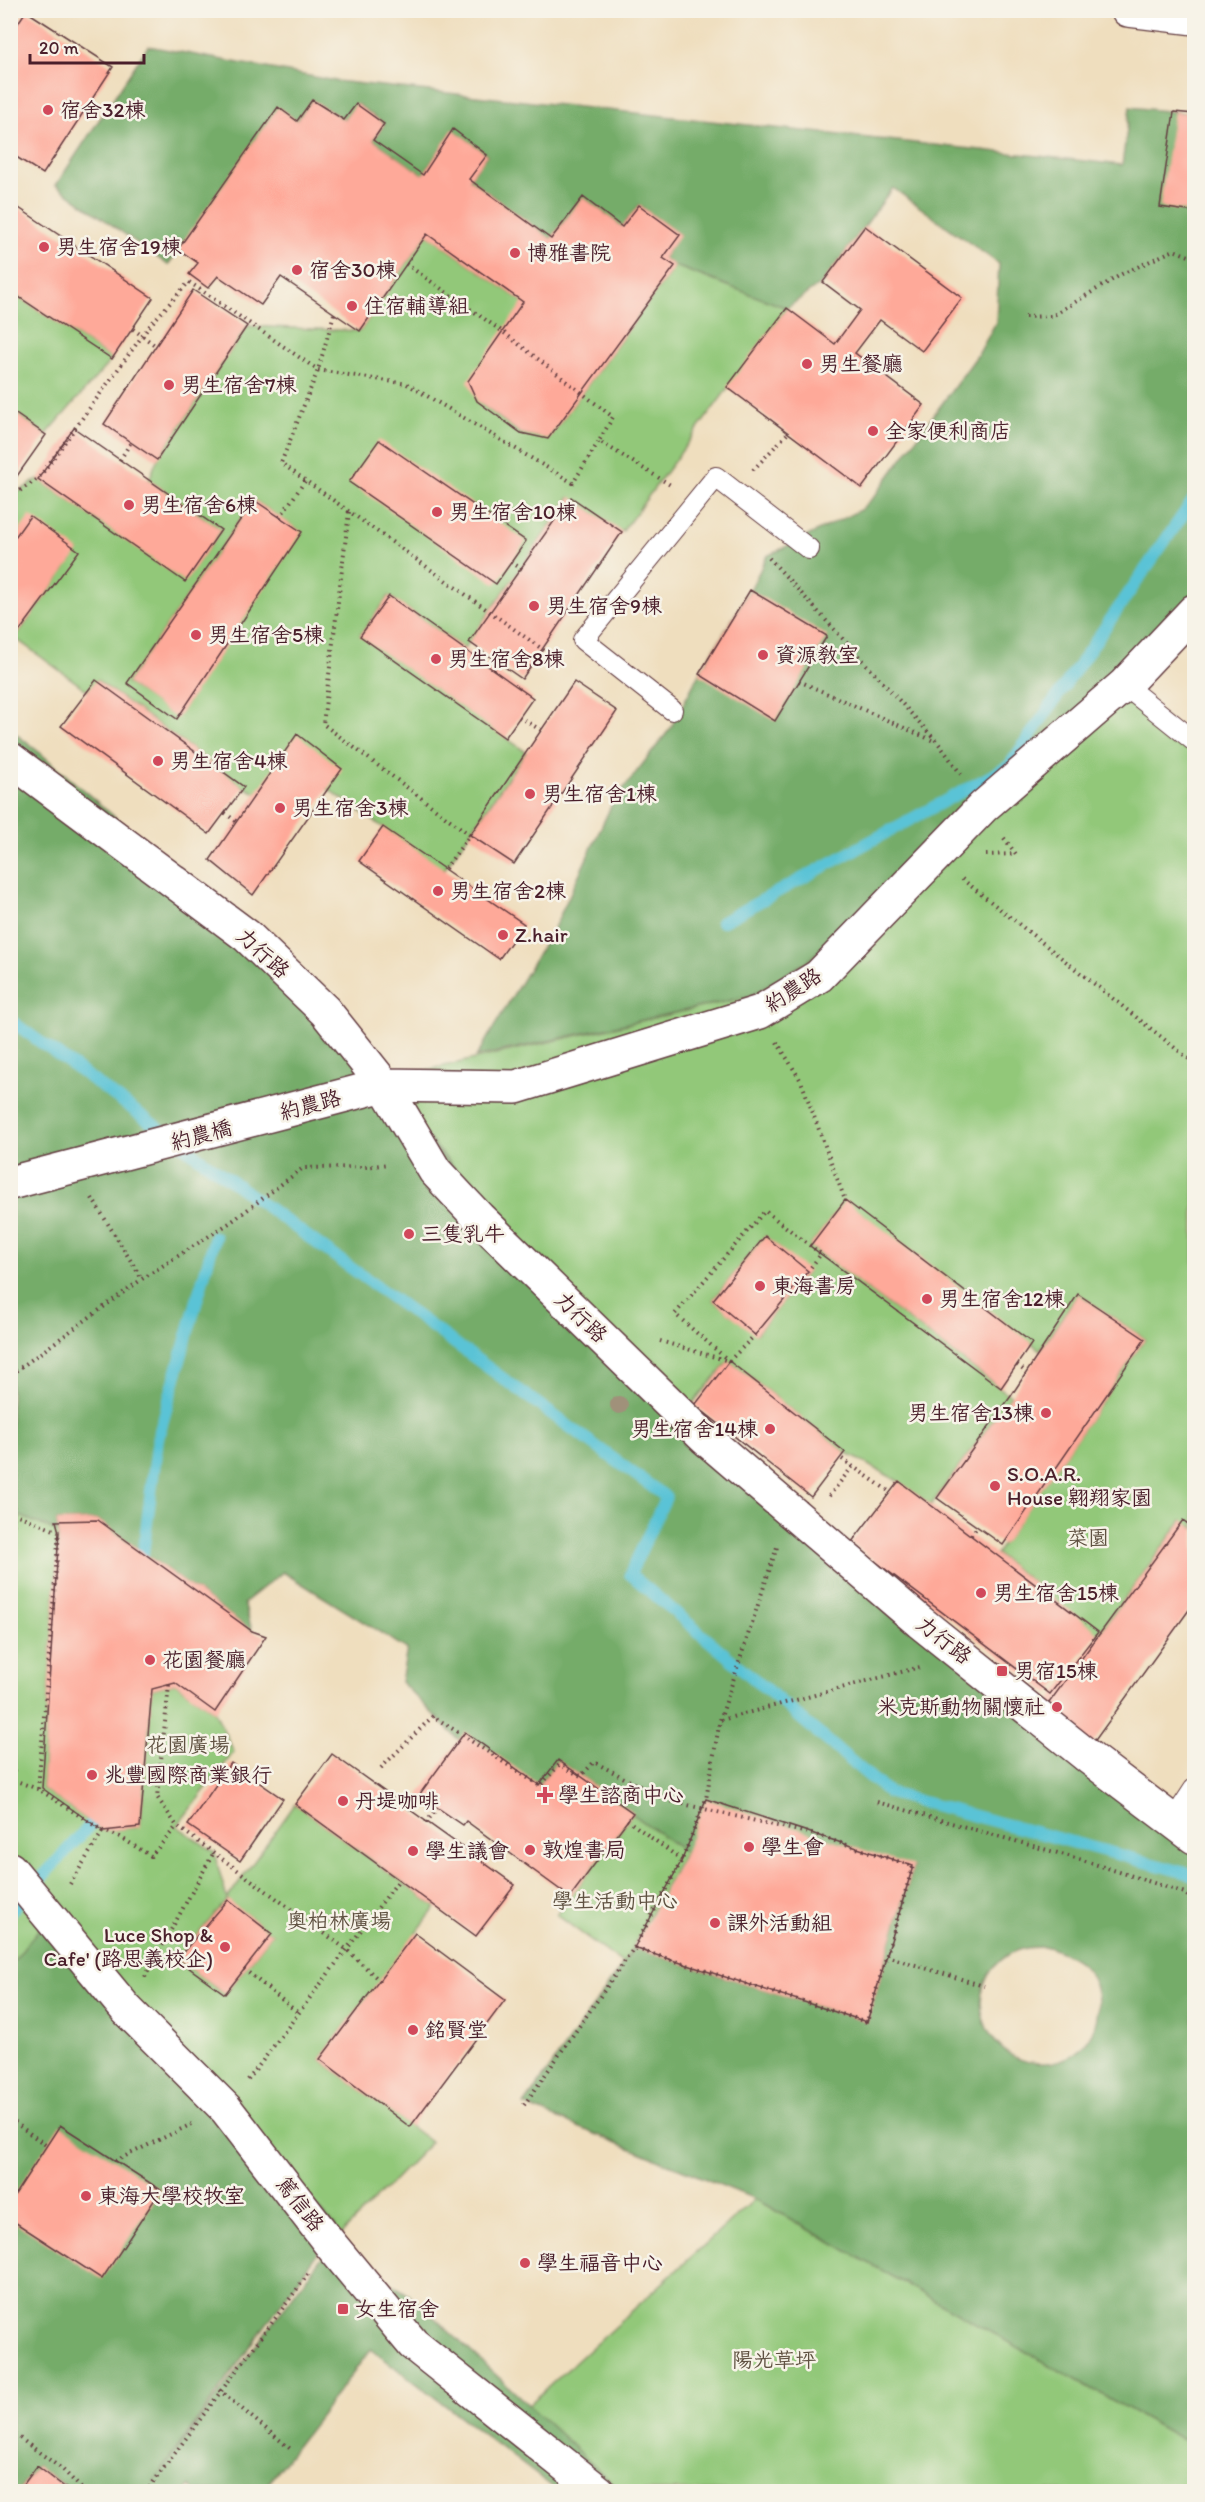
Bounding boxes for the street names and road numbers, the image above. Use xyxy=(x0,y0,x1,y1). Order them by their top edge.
street label: 力行路 xyxy=(232,922,295,983)
street label: 約農路 xyxy=(760,962,826,1017)
street label: 約農路 xyxy=(276,1084,344,1125)
street label: 約農橋 xyxy=(167,1114,235,1155)
street label: 力行路 xyxy=(550,1286,613,1348)
street label: 力行路 xyxy=(912,1610,977,1669)
street label: 篤信路 xyxy=(271,2171,330,2236)

